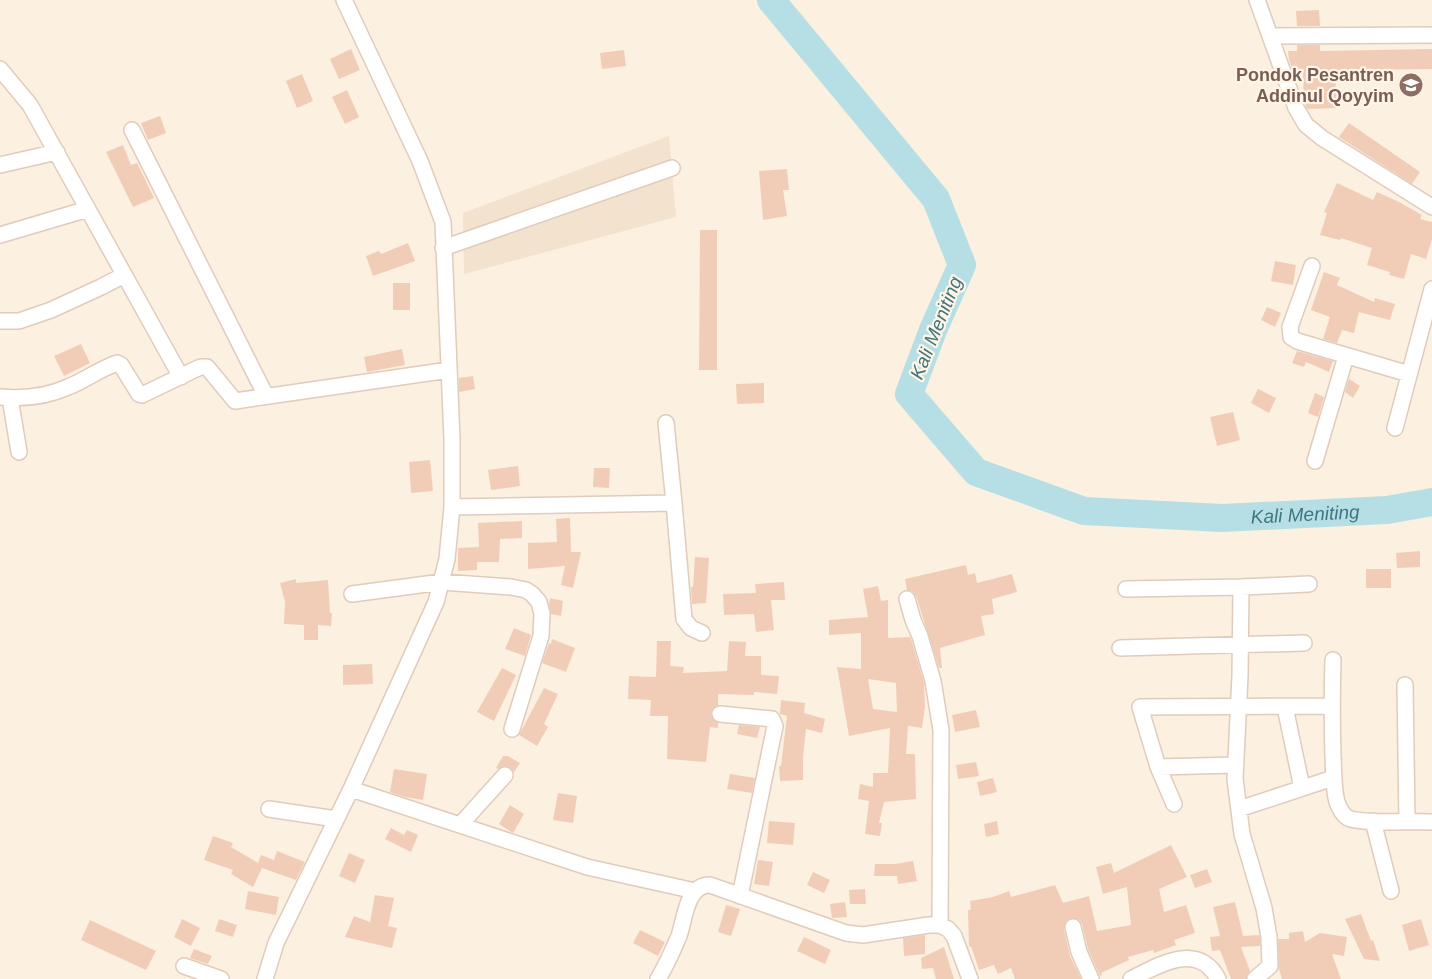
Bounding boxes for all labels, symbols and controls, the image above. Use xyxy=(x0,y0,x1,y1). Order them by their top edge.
place label: Pondok Pesantren Addinul Qoyyim xyxy=(1236,65,1394,106)
school or university icon: Pondok Pesantren Addinul Qoyyim xyxy=(1398,72,1424,98)
water label: Kali Meniting xyxy=(906,273,966,382)
water label: Kali Meniting xyxy=(1250,501,1360,527)

